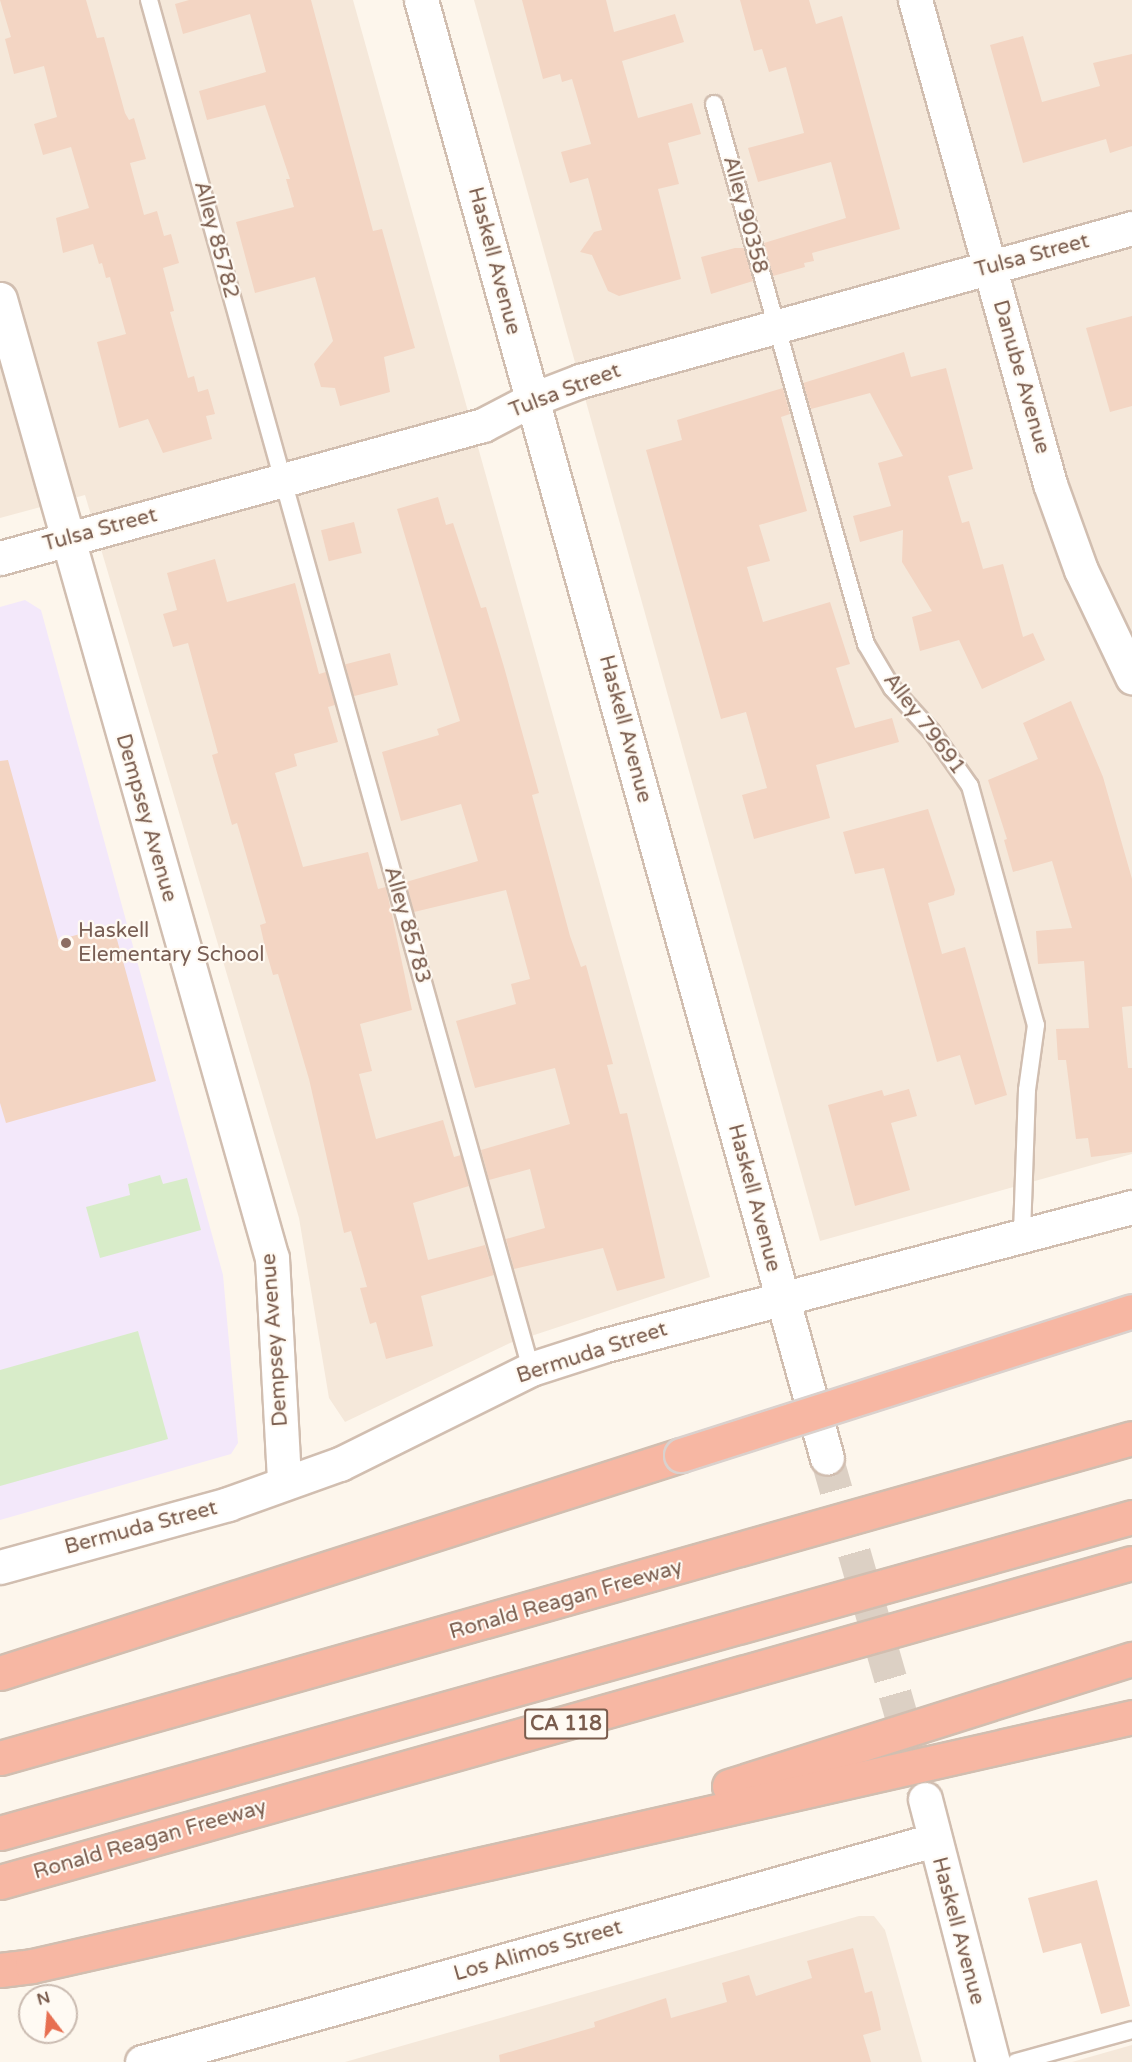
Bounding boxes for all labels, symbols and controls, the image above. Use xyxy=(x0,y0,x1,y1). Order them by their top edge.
street label: Alley 90358 xyxy=(717,154,773,276)
street label: Alley 85782 xyxy=(188,179,244,301)
street label: Haskell Avenue xyxy=(462,184,526,338)
street label: Tulsa Street xyxy=(972,229,1092,283)
street label: Danube Avenue xyxy=(987,297,1055,457)
street label: Tulsa Street xyxy=(506,358,624,424)
street label: Tulsa Street xyxy=(40,503,160,557)
street label: Haskell Avenue xyxy=(593,652,657,806)
street label: Alley 79691 xyxy=(878,668,970,780)
street label: Dempsey Avenue xyxy=(110,731,182,905)
street label: Alley 85783 xyxy=(378,864,436,986)
place label: Haskell Elementary School xyxy=(78,918,265,968)
marker: Haskell Elementary School xyxy=(59,936,73,950)
street label: Haskell Avenue xyxy=(722,1121,786,1275)
street label: Dempsey Avenue xyxy=(256,1253,294,1427)
street label: Bermuda Street xyxy=(514,1317,670,1389)
street label: Bermuda Street xyxy=(62,1496,220,1560)
street label: Ronald Reagan Freeway xyxy=(447,1555,685,1645)
road number: CA 118 xyxy=(524,1707,608,1741)
street label: Ronald Reagan Freeway xyxy=(31,1795,269,1885)
street label: Haskell Avenue xyxy=(926,1854,990,2008)
street label: Los Alimos Street xyxy=(451,1915,625,1987)
north arrow xyxy=(18,1984,78,2044)
text: N xyxy=(35,1987,53,2010)

